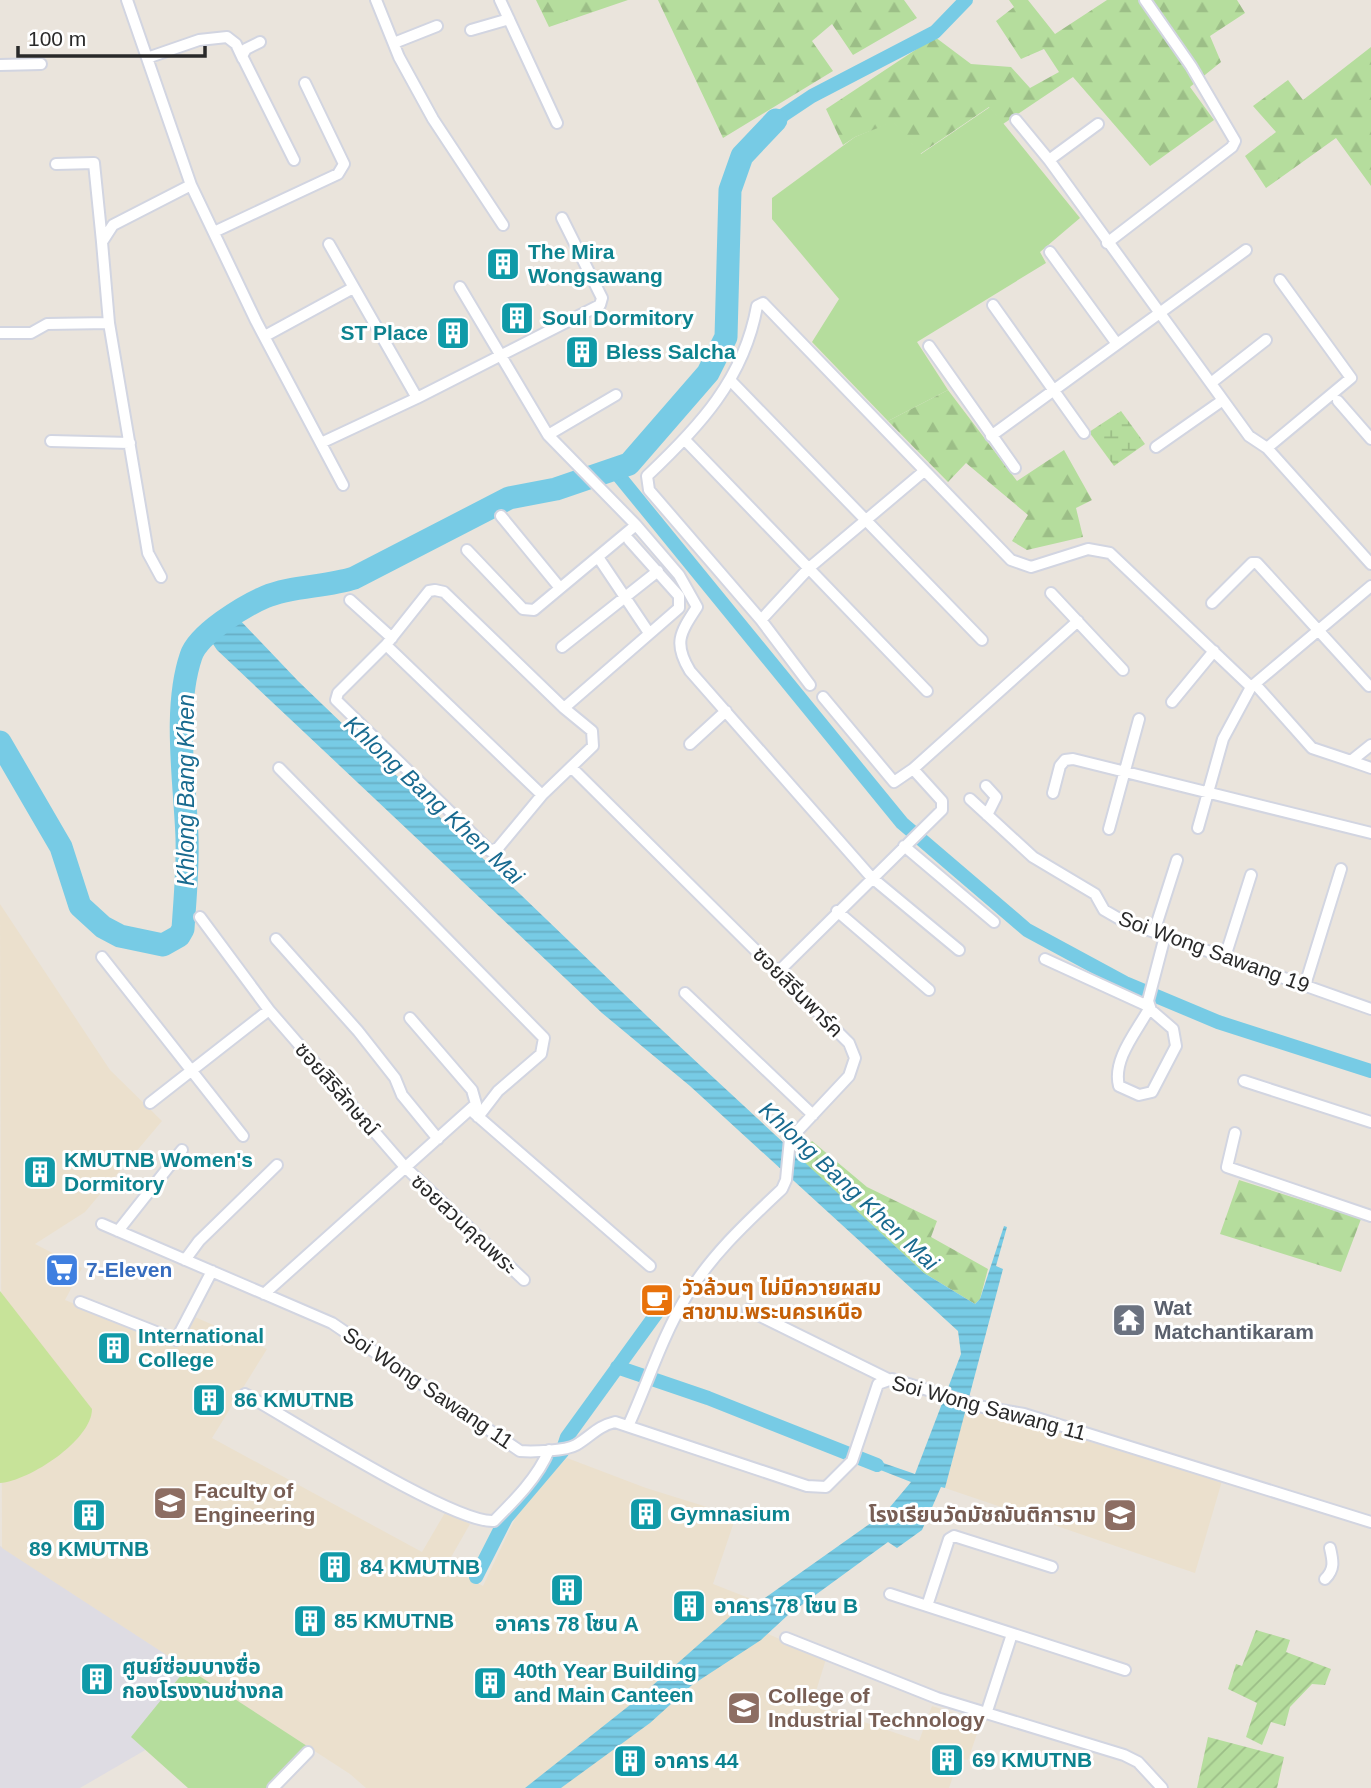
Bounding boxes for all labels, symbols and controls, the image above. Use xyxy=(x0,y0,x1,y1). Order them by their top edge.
scale bar xyxy=(18,14,205,58)
text: 100 m xyxy=(28,27,86,50)
place label: The Mira Wongsawang xyxy=(528,240,663,287)
building icon: The Mira Wongsawang xyxy=(484,245,522,283)
building icon: Soul Dormitory xyxy=(498,299,536,337)
place label: Soul Dormitory xyxy=(542,306,694,329)
building icon: ST Place xyxy=(434,314,472,352)
place label: ST Place xyxy=(340,321,428,344)
building icon: Bless Salcha xyxy=(563,333,601,371)
place label: Bless Salcha xyxy=(606,340,736,363)
water label: Khlong Bang Khen xyxy=(173,694,199,886)
water label: Khlong Bang Khen Mai xyxy=(339,710,530,890)
street label: Soi Wong Sawang 19 xyxy=(1116,906,1313,997)
street label: ซอยสิรีนพาร์ค xyxy=(749,942,848,1041)
street label: ซอยสิริลักษณ์ xyxy=(291,1038,384,1140)
water label: Khlong Bang Khen Mai xyxy=(754,1096,945,1276)
place label: KMUTNB Women's Dormitory xyxy=(64,1148,253,1195)
building icon: KMUTNB Women's Dormitory xyxy=(21,1153,59,1191)
street label: ซอยสวนคุณพระ xyxy=(406,1169,522,1280)
supermarket icon: 7-Eleven xyxy=(43,1251,81,1289)
place label: 7-Eleven xyxy=(86,1258,172,1281)
place label: วัวล้วนๆ ไม่มีควายผสม สาขาม.พระนครเหนือ xyxy=(682,1276,881,1323)
cafe icon: วัวล้วนๆ ไม่มีควายผสม สาขาม.พระนครเหนือ xyxy=(638,1281,676,1319)
place label: Wat Matchantikaram xyxy=(1154,1296,1314,1343)
temple icon: Wat Matchantikaram xyxy=(1110,1301,1148,1339)
street label: Soi Wong Sawang 11 xyxy=(339,1322,518,1453)
place label: International College xyxy=(138,1324,264,1371)
building icon: International College xyxy=(95,1329,133,1367)
street label: Soi Wong Sawang 11 xyxy=(890,1371,1089,1445)
building icon: 86 KMUTNB xyxy=(190,1381,228,1419)
place label: 86 KMUTNB xyxy=(234,1388,354,1411)
place label: Faculty of Engineering xyxy=(194,1479,315,1526)
school or university icon: Faculty of Engineering xyxy=(151,1484,189,1522)
building icon: Gymnasium xyxy=(627,1495,665,1533)
building icon: 89 KMUTNB xyxy=(70,1496,108,1534)
school or university icon: โรงเรียนวัดมัชฌันติการาม xyxy=(1101,1496,1139,1534)
place label: Gymnasium xyxy=(670,1502,790,1525)
place label: โรงเรียนวัดมัชฌันติการาม xyxy=(868,1503,1096,1526)
place label: 89 KMUTNB xyxy=(29,1537,149,1560)
building icon: 84 KMUTNB xyxy=(316,1548,354,1586)
place label: 84 KMUTNB xyxy=(360,1555,480,1578)
building icon: อาคาร 78 โซน A xyxy=(548,1571,586,1609)
building icon: อาคาร 78 โซน B xyxy=(670,1587,708,1625)
place label: อาคาร 78 โซน B xyxy=(714,1594,858,1617)
building icon: 85 KMUTNB xyxy=(291,1602,329,1640)
place label: 85 KMUTNB xyxy=(334,1609,454,1632)
place label: อาคาร 78 โซน A xyxy=(495,1612,639,1635)
place label: ศูนย์ซ่อมบางซื่อ กองโรงงานช่างกล xyxy=(122,1652,284,1702)
place label: 40th Year Building and Main Canteen xyxy=(514,1659,697,1706)
building icon: ศูนย์ซ่อมบางซื่อ กองโรงงานช่างกล xyxy=(78,1660,116,1698)
building icon: 40th Year Building and Main Canteen xyxy=(471,1664,509,1702)
place label: College of Industrial Technology xyxy=(768,1684,985,1731)
school or university icon: College of Industrial Technology xyxy=(725,1689,763,1727)
building icon: 69 KMUTNB xyxy=(928,1741,966,1779)
building icon: อาคาร 44 xyxy=(611,1742,649,1780)
place label: 69 KMUTNB xyxy=(972,1748,1092,1771)
place label: อาคาร 44 xyxy=(654,1749,739,1772)

